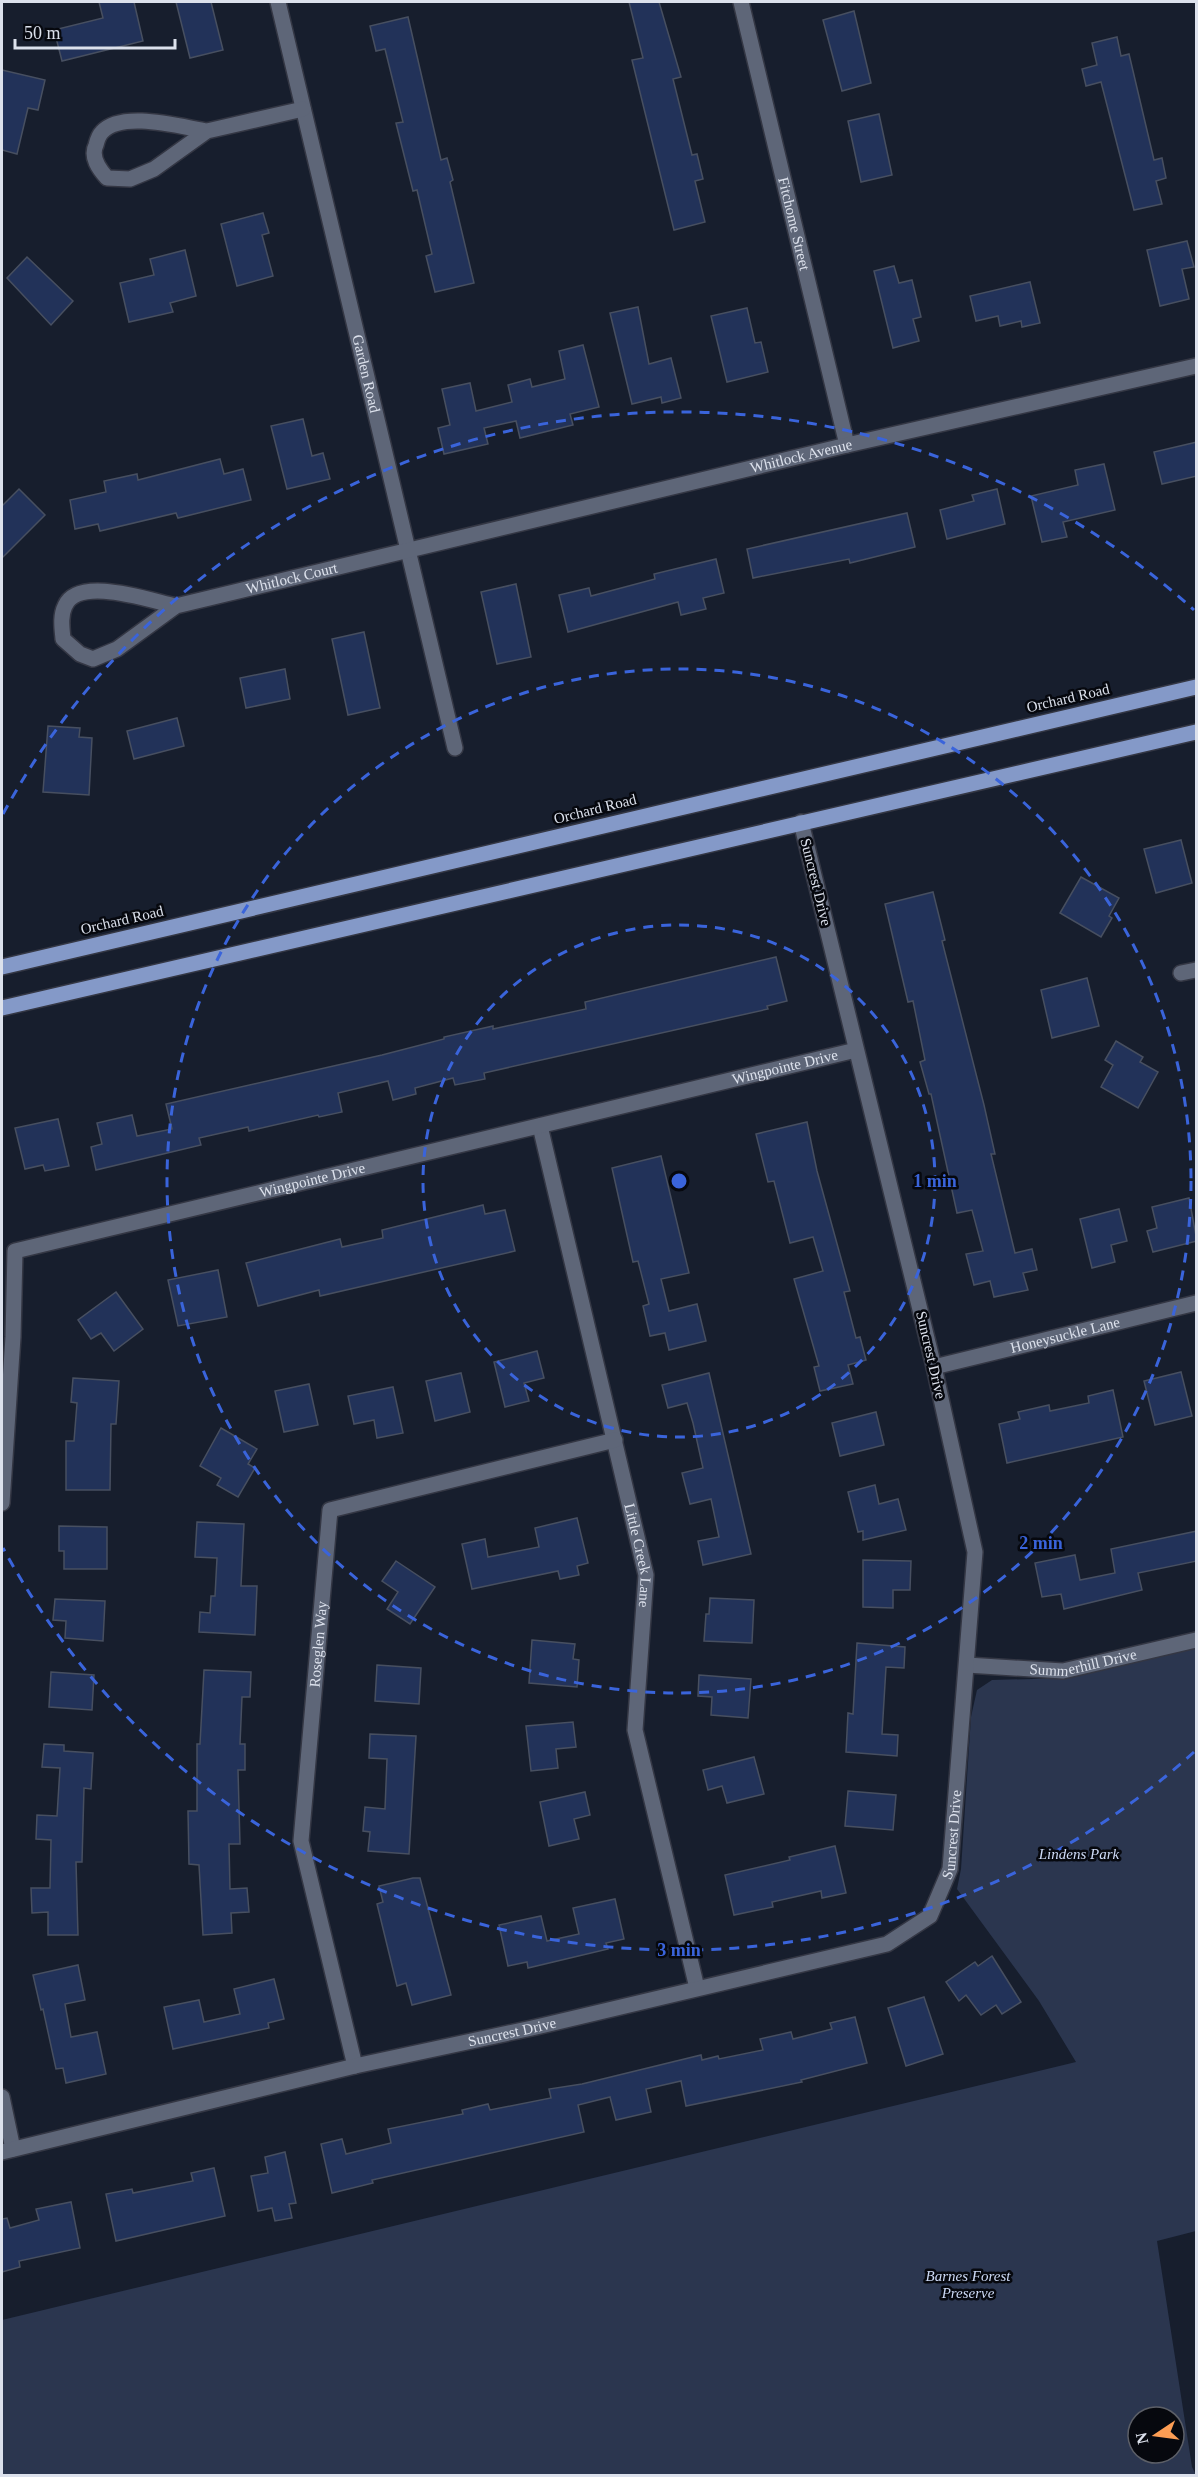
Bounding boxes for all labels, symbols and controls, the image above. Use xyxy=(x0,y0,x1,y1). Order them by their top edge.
scale bar xyxy=(15,12,176,50)
text: 50 m xyxy=(24,23,61,43)
street label: Fitchome Street xyxy=(775,175,813,273)
street label: Garden Road xyxy=(349,333,383,415)
street label: Whitlock Avenue xyxy=(749,436,854,476)
street label: Whitlock Court xyxy=(244,559,340,597)
street label: Orchard Road xyxy=(1025,681,1111,715)
street label: Orchard Road xyxy=(552,791,638,827)
street label: Suncrest Drive xyxy=(797,837,835,928)
street label: Orchard Road xyxy=(79,903,165,937)
street label: Wingpointe Drive xyxy=(730,1047,840,1087)
street label: Wingpointe Drive xyxy=(258,1160,367,1200)
centre of rings xyxy=(669,1171,689,1191)
text: 1 min xyxy=(913,1171,957,1191)
street label: Suncrest Drive xyxy=(913,1310,949,1401)
street label: Honeysuckle Lane xyxy=(1009,1314,1122,1356)
street label: Little Creek Lane xyxy=(621,1502,654,1608)
text: 2 min xyxy=(1019,1533,1063,1553)
street label: Roseglen Way xyxy=(307,1600,330,1688)
street label: Summerhill Drive xyxy=(1029,1646,1138,1679)
street label: Suncrest Drive xyxy=(939,1789,964,1882)
park label: Lindens Park xyxy=(1038,1846,1120,1862)
text: 3 min xyxy=(657,1940,701,1960)
street label: Suncrest Drive xyxy=(467,2015,558,2050)
park label: Barnes Forest Preserve xyxy=(926,2268,1011,2301)
north arrow xyxy=(1126,2405,1186,2465)
text: N xyxy=(1132,2430,1151,2446)

